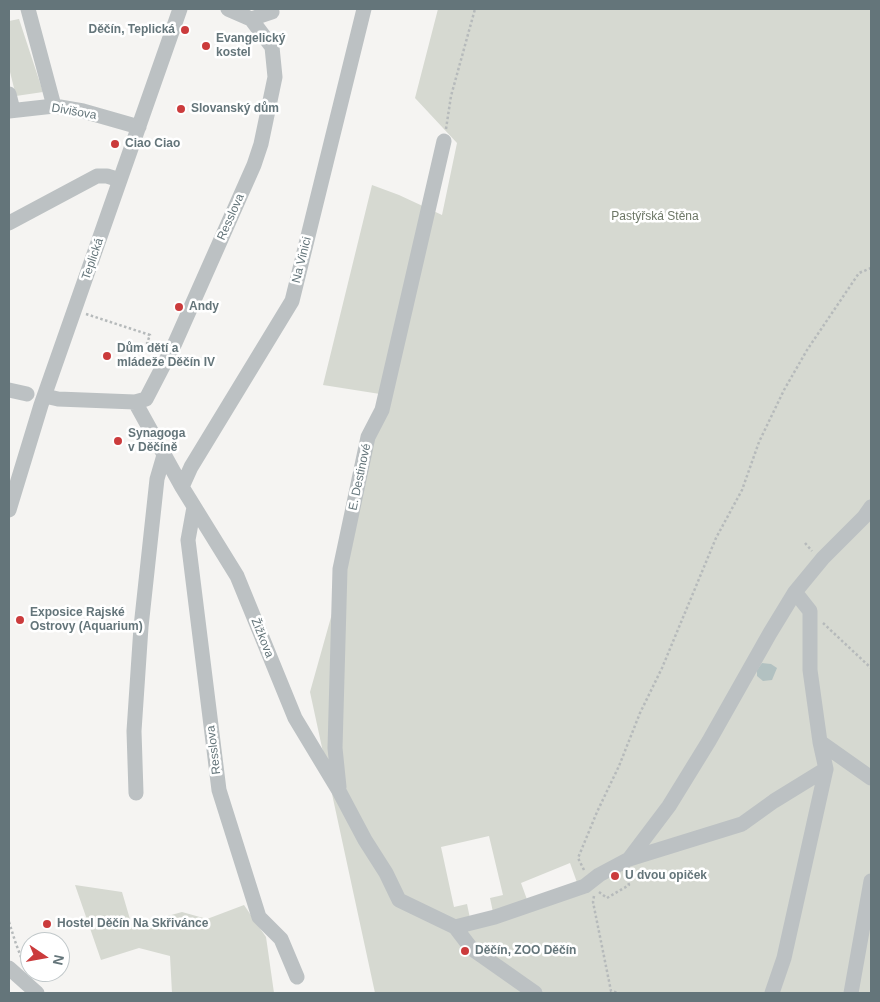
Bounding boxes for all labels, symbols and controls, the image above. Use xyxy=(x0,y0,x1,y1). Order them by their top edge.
place label: Děčín, Teplická xyxy=(89,23,175,37)
marker: Děčín, Teplická xyxy=(179,24,191,36)
place label: Evangelický kostel xyxy=(216,32,285,60)
marker: Evangelický kostel xyxy=(200,40,212,52)
street label: Divišova xyxy=(50,101,98,123)
place label: Slovanský dům xyxy=(191,102,279,116)
marker: Slovanský dům xyxy=(175,103,187,115)
place label: Ciao Ciao xyxy=(125,137,180,151)
marker: Ciao Ciao xyxy=(109,138,121,150)
street label: Resslova xyxy=(214,192,248,242)
park label: Pastýřská Stěna xyxy=(611,210,699,224)
street label: Na Vinici xyxy=(289,235,315,285)
street label: Teplická xyxy=(79,236,107,282)
place label: Andy xyxy=(189,300,219,314)
marker: Andy xyxy=(173,301,185,313)
place label: Dům dětí a mládeže Děčín IV xyxy=(117,342,215,370)
marker: Dům dětí a mládeže Děčín IV xyxy=(101,350,113,362)
place label: Synagoga v Děčíně xyxy=(128,427,185,455)
marker: Synagoga v Děčíně xyxy=(112,435,124,447)
street label: E. Destinové xyxy=(346,442,374,512)
place label: Exposice Rajské Ostrovy (Aquarium) xyxy=(30,606,143,634)
marker: Exposice Rajské Ostrovy (Aquarium) xyxy=(14,614,26,626)
street label: Žižkova xyxy=(248,616,276,660)
street label: Resslova xyxy=(204,725,224,775)
place label: U dvou opiček xyxy=(625,869,707,883)
marker: U dvou opiček xyxy=(609,870,621,882)
place label: Hostel Děčín Na Skřivánce xyxy=(57,917,208,931)
marker: Hostel Děčín Na Skřivánce xyxy=(41,918,53,930)
north arrow xyxy=(20,932,70,982)
place label: Děčín, ZOO Děčín xyxy=(475,944,576,958)
marker: Děčín, ZOO Děčín xyxy=(459,945,471,957)
text: N xyxy=(50,953,68,967)

